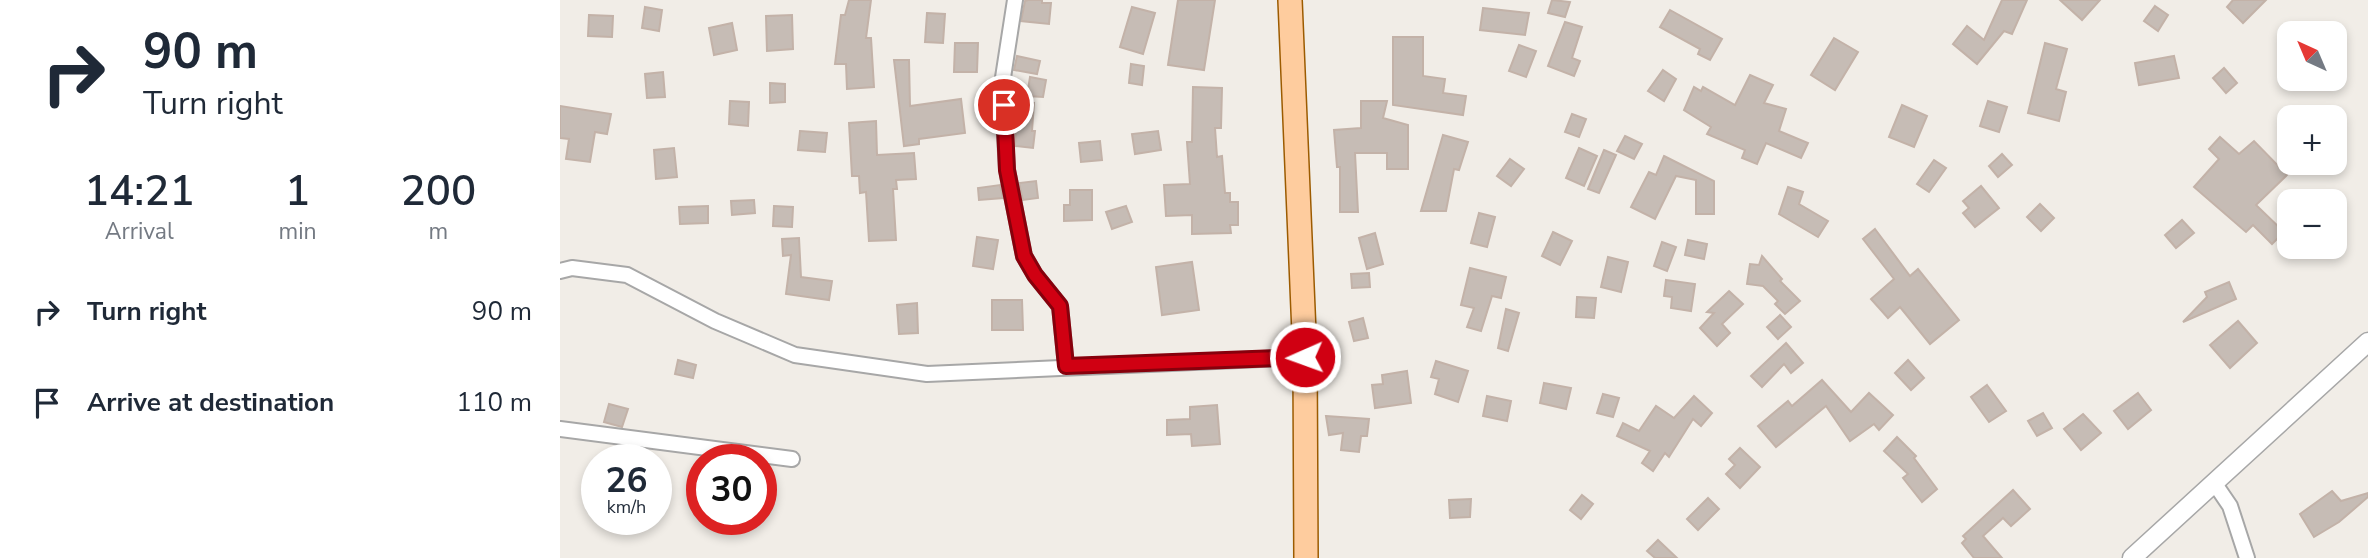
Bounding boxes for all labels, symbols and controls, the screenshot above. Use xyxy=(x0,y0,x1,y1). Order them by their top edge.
text: 90 m xyxy=(143,18,258,85)
north arrow xyxy=(2277,21,2347,91)
map controls xyxy=(2277,21,2347,259)
icon: right xyxy=(28,28,119,119)
pin xyxy=(974,75,1034,135)
text: Turn right xyxy=(143,82,283,125)
icon: arrive xyxy=(985,86,1023,124)
button: + xyxy=(2277,105,2347,175)
text: 14:21 xyxy=(84,163,195,220)
text: 1 xyxy=(285,163,310,220)
text: 200 xyxy=(400,163,476,220)
button: − xyxy=(2277,189,2347,259)
text: Arrival xyxy=(105,216,174,247)
text: min xyxy=(279,216,317,247)
text: m xyxy=(428,216,448,247)
icon: right xyxy=(28,293,66,331)
text: Turn right xyxy=(87,294,206,329)
text: 90 m xyxy=(472,294,532,329)
position arrow xyxy=(1268,320,1342,394)
icon: arrive xyxy=(28,384,66,422)
text: Arrive at destination xyxy=(87,385,334,420)
text: 110 m xyxy=(456,385,532,420)
speed limit sign: 30 xyxy=(686,444,777,535)
text: 26 xyxy=(605,457,648,504)
text: km/h xyxy=(607,495,646,519)

